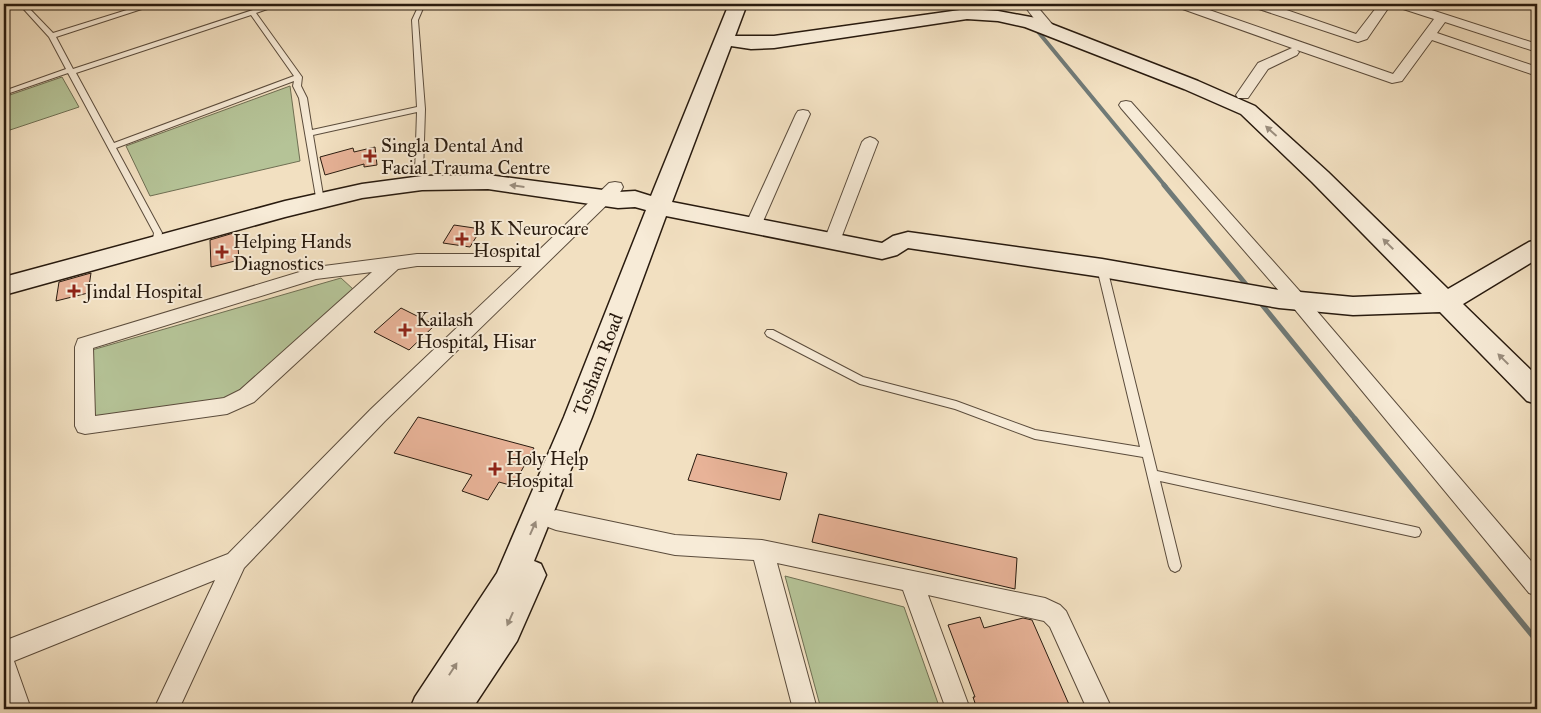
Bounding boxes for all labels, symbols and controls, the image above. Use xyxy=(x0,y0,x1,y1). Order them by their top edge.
one-way arrow xyxy=(1265,125,1277,137)
place label: Singla Dental And Facial Trauma Centre xyxy=(381,134,550,179)
marker: Singla Dental And Facial Trauma Centre xyxy=(363,149,377,163)
one-way arrow xyxy=(509,182,525,190)
place label: B K Neurocare Hospital xyxy=(473,217,589,262)
place label: Helping Hands Diagnostics xyxy=(233,230,352,276)
marker: B K Neurocare Hospital xyxy=(455,232,469,246)
one-way arrow xyxy=(1382,238,1394,250)
marker: Helping Hands Diagnostics xyxy=(215,245,229,259)
place label: Jindal Hospital xyxy=(83,280,203,304)
marker: Jindal Hospital xyxy=(67,284,81,298)
place label: Kailash Hospital, Hisar xyxy=(416,308,537,353)
street label: Tosham Road xyxy=(568,309,628,418)
marker: Kailash Hospital, Hisar xyxy=(398,323,412,337)
one-way arrow xyxy=(1497,353,1509,365)
place label: Holy Help Hospital xyxy=(506,447,588,492)
marker: Holy Help Hospital xyxy=(488,462,502,476)
one-way arrow xyxy=(530,521,538,535)
one-way arrow xyxy=(506,612,514,626)
one-way arrow xyxy=(449,662,458,675)

